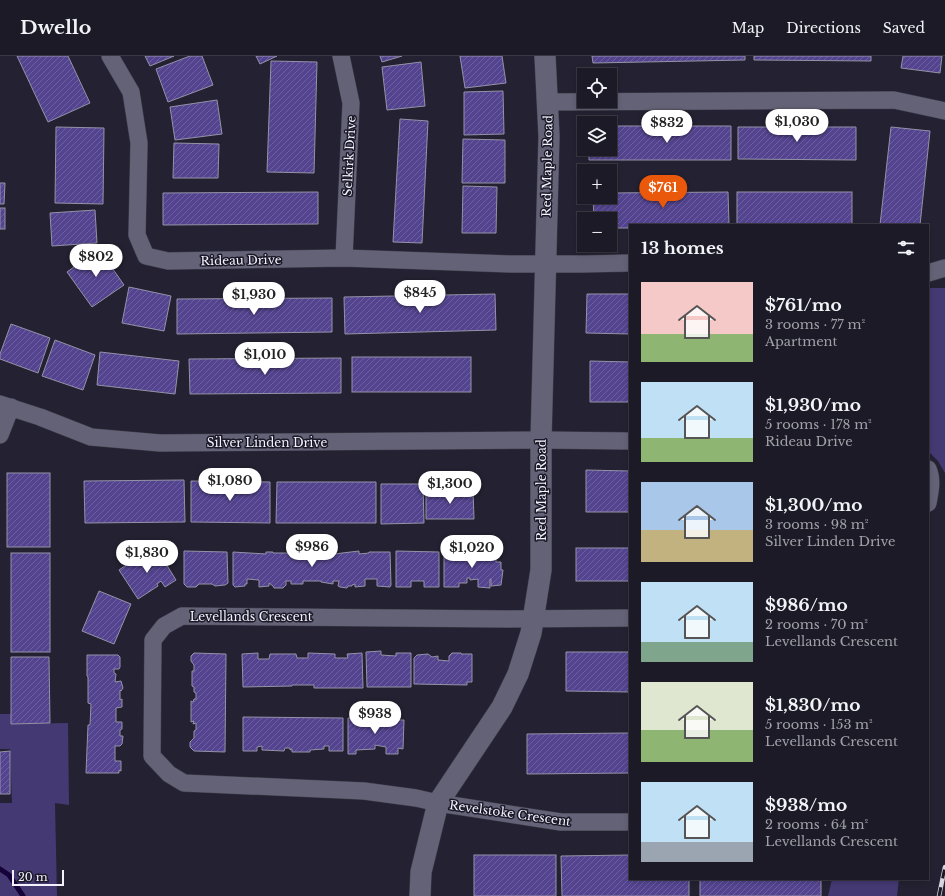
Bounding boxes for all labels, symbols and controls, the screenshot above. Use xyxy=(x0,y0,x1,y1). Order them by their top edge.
text: Dwello xyxy=(20,16,91,39)
text: Map xyxy=(732,19,764,37)
text: Directions xyxy=(786,19,861,37)
text: Saved xyxy=(883,19,925,37)
map controls xyxy=(577,68,617,252)
button: locate xyxy=(577,68,617,108)
pin: $1,030 xyxy=(764,109,830,143)
pin: $832 xyxy=(643,110,691,144)
text: $1,030 xyxy=(774,113,820,130)
text: $832 xyxy=(650,114,684,131)
street label: Selkirk Drive xyxy=(339,115,359,197)
street label: Red Maple Road xyxy=(539,115,555,217)
button: layers xyxy=(577,116,617,156)
button: + xyxy=(577,164,617,204)
pin: $761 xyxy=(639,175,687,209)
text: $761 xyxy=(648,179,678,196)
button: − xyxy=(577,212,617,252)
icon: filters xyxy=(895,237,917,259)
text: 13 homes xyxy=(641,238,724,259)
pin: $802 xyxy=(72,244,120,278)
text: $802 xyxy=(79,248,113,265)
street label: Rideau Drive xyxy=(200,252,282,268)
pin: $845 xyxy=(396,280,444,314)
pin: $1,930 xyxy=(221,282,287,316)
text: $845 xyxy=(404,284,437,301)
text: $1,930 xyxy=(232,286,276,303)
text: $761/mo xyxy=(765,295,842,316)
icon: home xyxy=(673,298,721,346)
text: 3 rooms · 77 m² xyxy=(765,316,865,333)
text: Apartment xyxy=(765,333,837,350)
pin: $1,010 xyxy=(232,342,298,376)
text: $1,010 xyxy=(244,346,286,363)
text: $1,930/mo xyxy=(765,395,861,416)
icon: home xyxy=(673,398,721,446)
text: 5 rooms · 178 m² xyxy=(765,416,872,433)
text: Rideau Drive xyxy=(765,433,853,450)
street label: Silver Linden Drive xyxy=(207,435,327,450)
street label: Red Maple Road xyxy=(534,439,549,541)
pin: $1,080 xyxy=(197,468,263,502)
pin: $1,300 xyxy=(417,471,483,505)
text: $1,080 xyxy=(207,472,253,489)
text: $1,300 xyxy=(427,475,473,492)
text: $1,300/mo xyxy=(765,495,862,516)
icon: home xyxy=(673,498,721,546)
text: 3 rooms · 98 m² xyxy=(765,516,868,533)
text: Silver Linden Drive xyxy=(765,533,896,550)
pin: $986 xyxy=(288,534,336,568)
pin: $1,020 xyxy=(439,535,505,569)
text: $986 xyxy=(295,538,329,555)
text: $1,020 xyxy=(449,539,495,556)
pin: $1,830 xyxy=(114,540,180,574)
text: $1,830 xyxy=(125,544,169,561)
text: $986/mo xyxy=(765,595,848,616)
icon: home xyxy=(673,598,721,646)
street label: Levellands Crescent xyxy=(190,609,313,624)
text: 2 rooms · 70 m² xyxy=(765,616,868,633)
text: Levellands Crescent xyxy=(765,633,898,650)
text: $1,830/mo xyxy=(765,695,860,716)
icon: home xyxy=(673,698,721,746)
pin: $938 xyxy=(351,701,399,735)
text: $938 xyxy=(358,705,392,722)
text: 5 rooms · 153 m² xyxy=(765,716,873,733)
text: Levellands Crescent xyxy=(765,733,898,750)
text: $938/mo xyxy=(765,795,847,816)
street label: Revelstoke Crescent xyxy=(448,797,572,829)
icon: home xyxy=(673,798,721,846)
text: 2 rooms · 64 m² xyxy=(765,816,868,833)
text: Levellands Crescent xyxy=(765,833,898,850)
scale bar xyxy=(12,868,64,887)
text: 20 m xyxy=(18,870,48,884)

